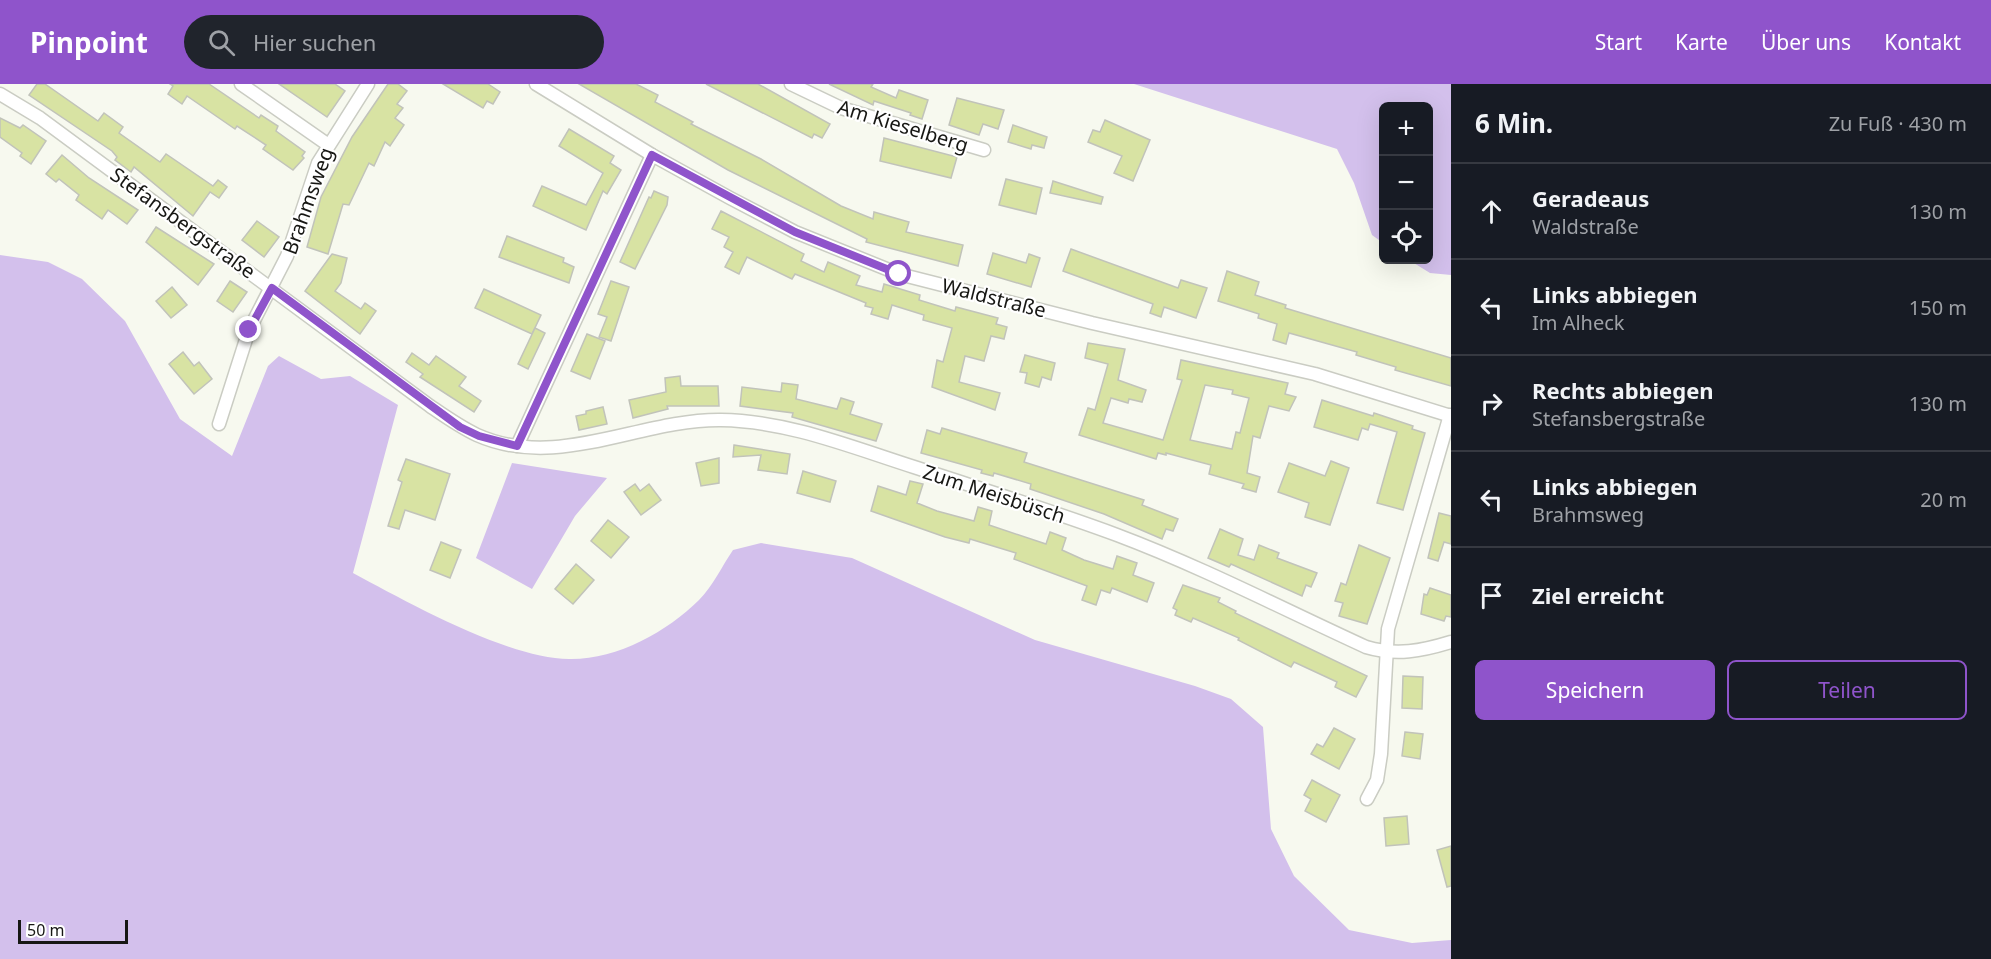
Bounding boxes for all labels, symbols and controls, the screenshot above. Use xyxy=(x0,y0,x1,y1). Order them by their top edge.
search box xyxy=(184,15,604,69)
text: Pinpoint xyxy=(30,23,148,61)
icon: search xyxy=(205,26,238,59)
text: Hier suchen xyxy=(253,27,376,57)
text: Start xyxy=(1595,28,1642,56)
text: Karte xyxy=(1675,28,1728,56)
text: Über uns xyxy=(1761,28,1851,56)
text: Kontakt xyxy=(1884,28,1961,56)
street label: Am Kieselberg xyxy=(834,93,972,158)
map controls xyxy=(1379,102,1433,264)
button: + xyxy=(1379,102,1433,156)
text: 6 Min. xyxy=(1475,105,1553,141)
text: Zu Fuß · 430 m xyxy=(1829,110,1967,137)
street label: Brahmsweg xyxy=(276,144,339,258)
button: − xyxy=(1379,156,1433,210)
street label: Stefansbergstraße xyxy=(105,161,261,284)
text: Geradeaus xyxy=(1532,183,1649,213)
icon: ahead xyxy=(1475,195,1508,228)
text: 130 m xyxy=(1909,198,1967,225)
button: locate xyxy=(1379,210,1433,264)
text: Waldstraße xyxy=(1532,213,1639,240)
route start xyxy=(885,260,911,286)
street label: Waldstraße xyxy=(939,272,1049,324)
text: Links abbiegen xyxy=(1532,279,1698,309)
icon: left xyxy=(1475,291,1508,324)
text: 150 m xyxy=(1909,294,1967,321)
text: Im Alheck xyxy=(1532,309,1625,336)
route end xyxy=(235,316,261,342)
text: Rechts abbiegen xyxy=(1532,375,1714,405)
icon: right xyxy=(1475,387,1508,420)
text: 130 m xyxy=(1909,390,1967,417)
text: Stefansbergstraße xyxy=(1532,405,1705,432)
street label: Zum Meisbüsch xyxy=(920,458,1069,529)
text: Links abbiegen xyxy=(1532,471,1698,501)
icon: left xyxy=(1475,483,1508,516)
text: 20 m xyxy=(1920,486,1967,513)
text: Brahmsweg xyxy=(1532,501,1644,528)
icon: arrive xyxy=(1475,579,1508,612)
text: Ziel erreicht xyxy=(1532,580,1664,610)
button: Speichern xyxy=(1475,660,1715,720)
button: Teilen xyxy=(1727,660,1967,720)
scale bar xyxy=(18,917,128,944)
text: 50 m xyxy=(27,919,64,941)

